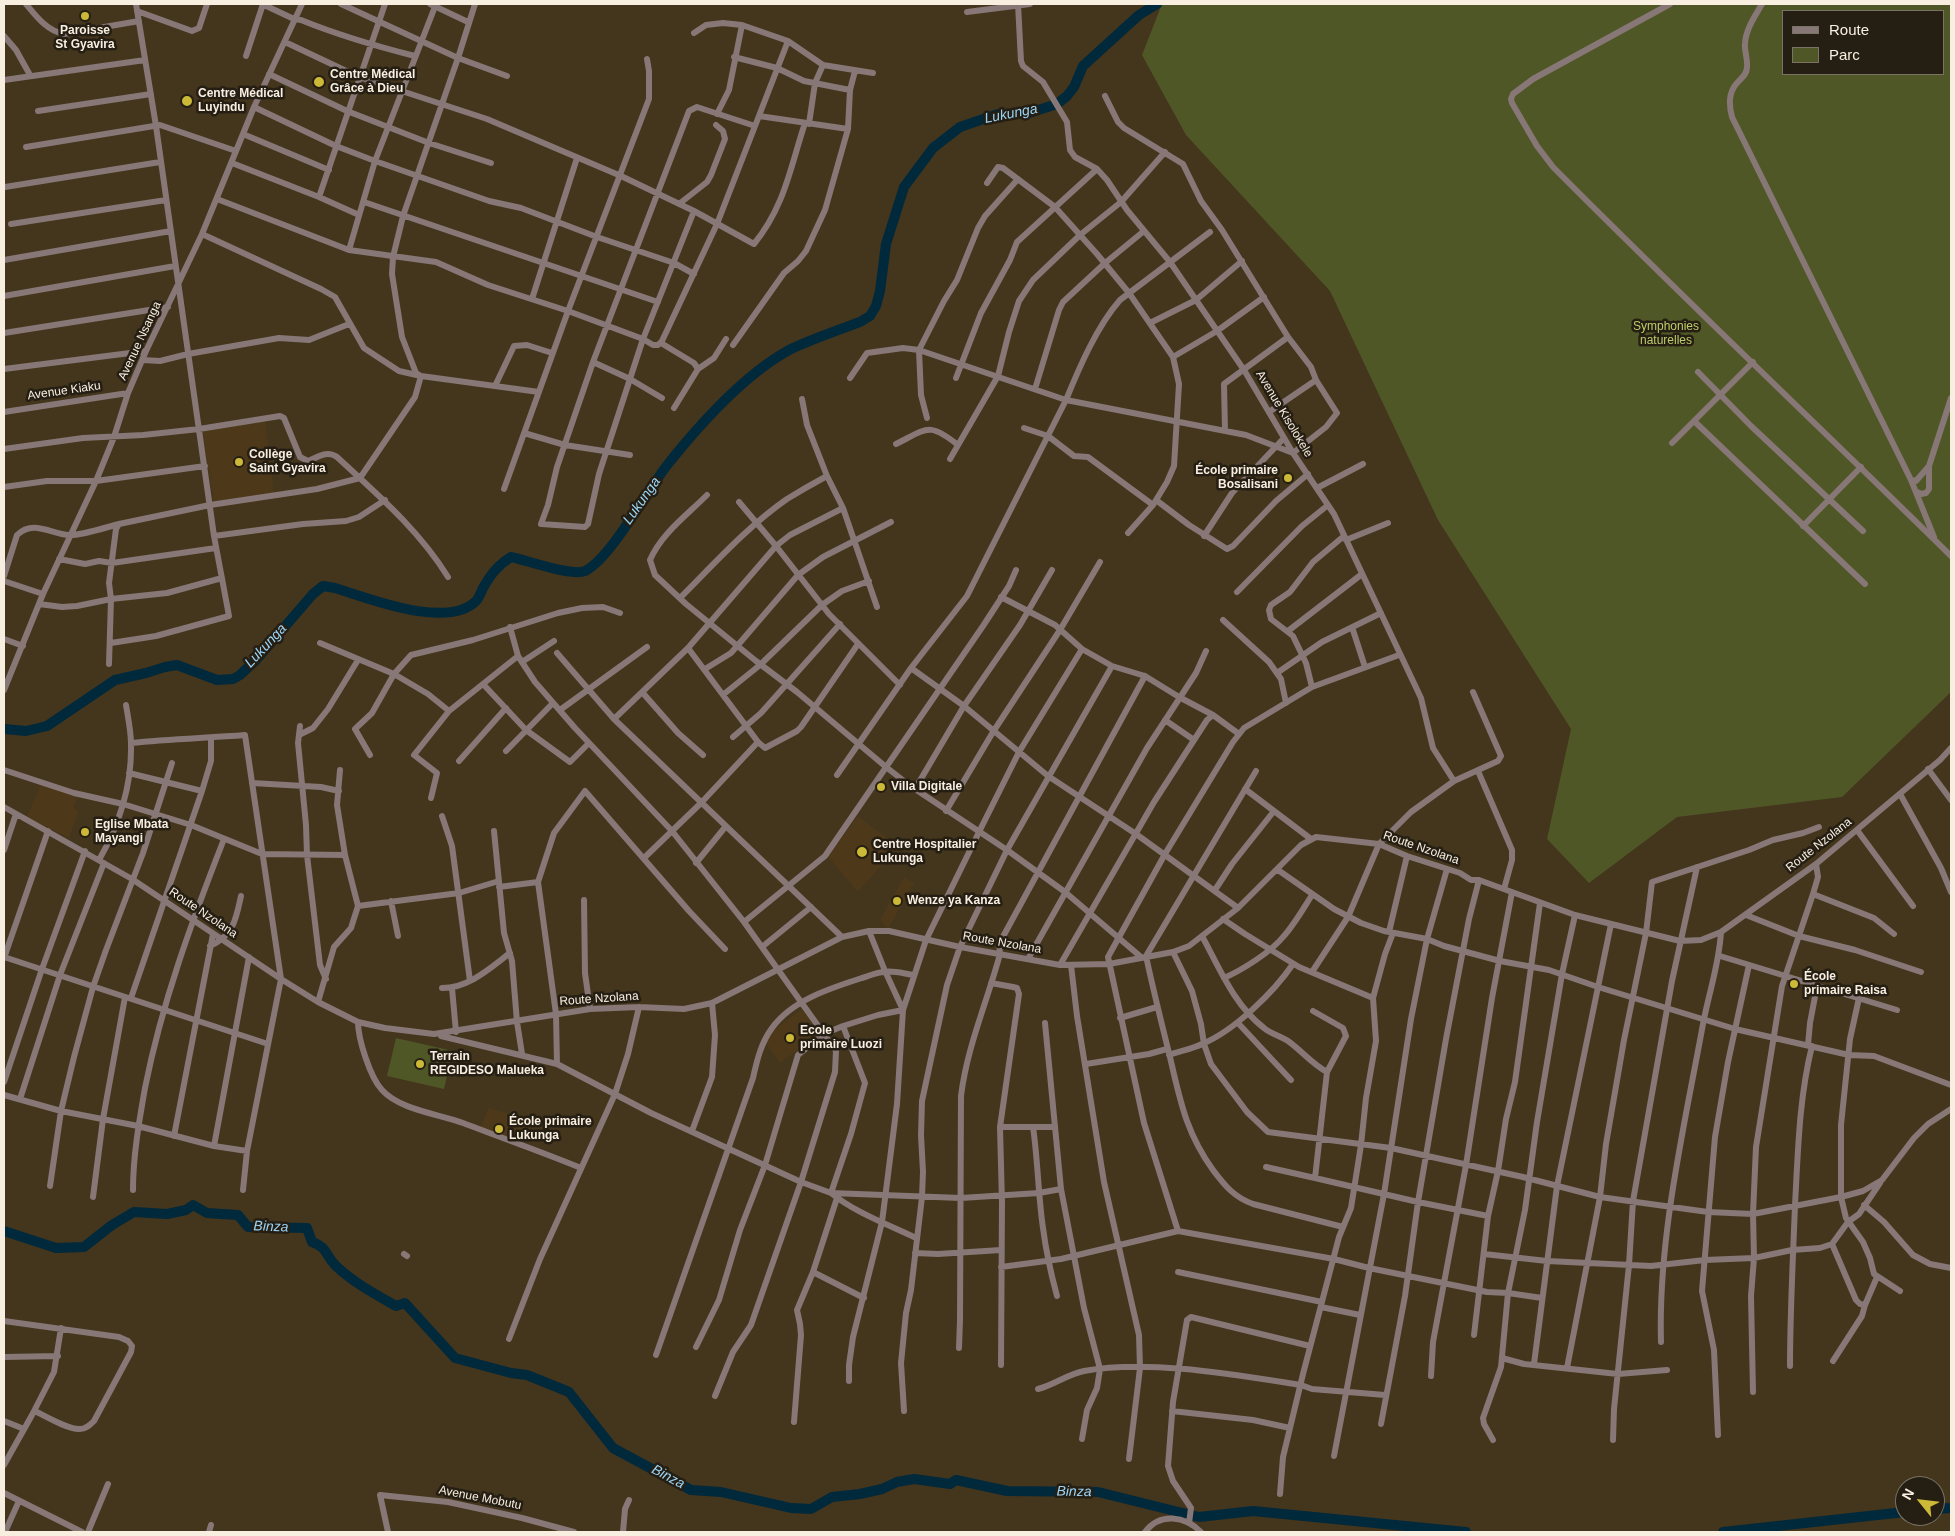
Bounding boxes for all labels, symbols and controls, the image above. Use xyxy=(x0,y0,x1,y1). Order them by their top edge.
marker: Paroisse St Gyavira xyxy=(79,10,91,22)
legend xyxy=(1782,10,1945,75)
text: Route xyxy=(1829,21,1869,38)
place label: Paroisse St Gyavira xyxy=(55,24,115,52)
text: Parc xyxy=(1829,46,1860,63)
place label: Centre Médical Grâce à Dieu xyxy=(330,68,415,96)
marker: Centre Médical Grâce à Dieu xyxy=(312,75,326,89)
place label: Centre Médical Luyindu xyxy=(198,87,283,115)
marker: Centre Médical Luyindu xyxy=(180,94,194,108)
water label: Lukunga xyxy=(983,101,1039,127)
street label: Avenue Nsanga xyxy=(115,299,165,383)
park label: Symphonies naturelles xyxy=(1633,320,1699,348)
street label: Avenue Kisolokele xyxy=(1252,368,1316,460)
street label: Avenue Kiaku xyxy=(26,379,102,403)
place label: Collège Saint Gyavira xyxy=(249,448,326,476)
marker: Collège Saint Gyavira xyxy=(233,456,245,468)
place label: École primaire Bosalisani xyxy=(1195,464,1278,492)
marker: École primaire Bosalisani xyxy=(1282,472,1294,484)
water label: Lukunga xyxy=(620,474,664,528)
water label: Lukunga xyxy=(242,621,290,671)
place label: Villa Digitale xyxy=(891,780,962,794)
marker: Villa Digitale xyxy=(875,781,887,793)
street label: Route Nzolana xyxy=(1783,815,1855,875)
place label: Eglise Mbata Mayangi xyxy=(95,818,168,846)
marker: Eglise Mbata Mayangi xyxy=(79,826,91,838)
street label: Route Nzolana xyxy=(1381,828,1461,868)
place label: Centre Hospitalier Lukunga xyxy=(873,838,976,866)
marker: Centre Hospitalier Lukunga xyxy=(855,845,869,859)
street label: Route Nzolana xyxy=(166,885,240,941)
place label: Wenze ya Kanza xyxy=(907,894,1000,908)
marker: Wenze ya Kanza xyxy=(891,895,903,907)
street label: Route Nzolana xyxy=(962,929,1042,957)
place label: École primaire Raisa xyxy=(1804,970,1887,998)
marker: École primaire Raisa xyxy=(1788,978,1800,990)
street label: Route Nzolana xyxy=(559,989,639,1009)
place label: Ecole primaire Luozi xyxy=(800,1024,882,1052)
marker: Ecole primaire Luozi xyxy=(784,1032,796,1044)
place label: Terrain REGIDESO Malueka xyxy=(430,1050,544,1078)
marker: Terrain REGIDESO Malueka xyxy=(414,1058,426,1070)
place label: École primaire Lukunga xyxy=(509,1115,592,1143)
marker: École primaire Lukunga xyxy=(493,1123,505,1135)
water label: Binza xyxy=(253,1218,289,1236)
water label: Binza xyxy=(649,1461,687,1493)
north arrow xyxy=(1895,1476,1945,1526)
street label: Avenue Mobutu xyxy=(437,1483,523,1513)
water label: Binza xyxy=(1056,1483,1092,1501)
text: N xyxy=(1898,1486,1917,1503)

